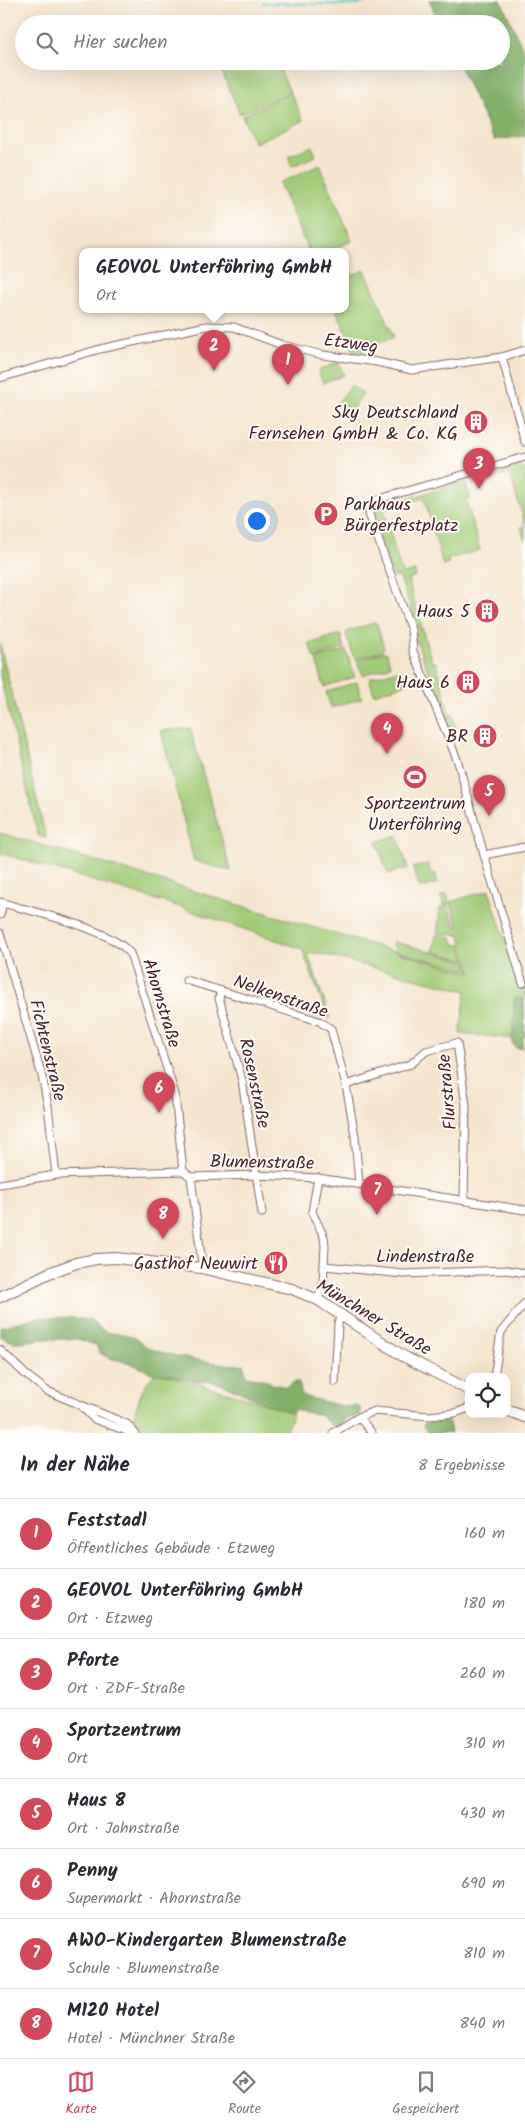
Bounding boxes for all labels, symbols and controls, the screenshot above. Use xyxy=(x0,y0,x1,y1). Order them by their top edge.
search box xyxy=(15,15,510,70)
text: Hier suchen xyxy=(73,28,167,58)
icon: search xyxy=(33,29,61,57)
popup xyxy=(79,248,349,313)
text: GEOVOL Unterföhring GmbH xyxy=(96,253,332,283)
text: Ort xyxy=(96,283,117,308)
street label: Etzweg xyxy=(322,326,380,363)
pin: 2 xyxy=(198,330,230,371)
pin: 1 xyxy=(272,344,304,385)
place label: Sky Deutschland Fernsehen GmbH & Co. KG xyxy=(249,399,459,449)
building icon: Sky Deutschland Fernsehen GmbH & Co. KG xyxy=(463,409,489,435)
pin: 3 xyxy=(463,448,495,489)
place label: Parkhaus Bürgerfestplatz xyxy=(344,491,459,541)
parking icon: Parkhaus Bürgerfestplatz xyxy=(313,501,339,527)
your location xyxy=(244,508,270,534)
place label: Haus 5 xyxy=(416,598,471,627)
building icon: Haus 5 xyxy=(474,598,500,624)
place label: Haus 6 xyxy=(396,669,450,698)
building icon: Haus 6 xyxy=(455,669,481,695)
pin: 4 xyxy=(371,713,403,754)
place label: BR xyxy=(446,723,468,752)
building icon: BR xyxy=(472,723,498,749)
sports icon: Sportzentrum Unterföhring xyxy=(402,764,428,790)
pin: 5 xyxy=(473,775,505,816)
place label: Sportzentrum Unterföhring xyxy=(365,790,465,840)
street label: Ahornstraße xyxy=(133,955,188,1052)
street label: Nelkenstraße xyxy=(229,968,332,1027)
street label: Fichtenstraße xyxy=(20,997,73,1104)
street label: Rosenstraße xyxy=(230,1035,277,1131)
street label: Flurstraße xyxy=(431,1053,466,1131)
pin: 6 xyxy=(143,1072,175,1113)
street label: Blumenstraße xyxy=(210,1148,314,1179)
pin: 7 xyxy=(361,1174,393,1215)
pin: 8 xyxy=(147,1198,179,1239)
street label: Lindenstraße xyxy=(376,1243,474,1272)
place label: Gasthof Neuwirt xyxy=(134,1250,259,1279)
restaurant icon: Gasthof Neuwirt xyxy=(263,1250,289,1276)
street label: Münchner Straße xyxy=(310,1272,437,1364)
map controls xyxy=(465,1373,510,1418)
button: locate xyxy=(465,1373,510,1418)
text: In der Nähe xyxy=(20,1449,130,1482)
text: 8 Ergebnisse xyxy=(418,1453,505,1478)
text: Feststadl xyxy=(67,1506,146,1536)
text: 1 xyxy=(34,1521,38,1546)
text: 160 m xyxy=(464,1521,505,1546)
text: Öffentliches Gebäude · Etzweg xyxy=(67,1536,275,1561)
text: GEOVOL Unterföhring GmbH xyxy=(67,1576,303,1606)
text: 2 xyxy=(31,1591,41,1616)
text: 180 m xyxy=(463,1591,505,1616)
text: Ort · Etzweg xyxy=(67,1606,153,1631)
text: Pforte xyxy=(67,1646,119,1676)
text: 3 xyxy=(32,1661,40,1686)
text: 260 m xyxy=(460,1661,505,1686)
text: Ort · ZDF-Straße xyxy=(67,1676,185,1701)
text: Sportzentrum xyxy=(67,1716,181,1746)
text: 4 xyxy=(32,1731,40,1756)
text: 310 m xyxy=(464,1731,505,1756)
text: Ort xyxy=(67,1746,88,1771)
text: Haus 8 xyxy=(67,1786,126,1816)
text: 5 xyxy=(32,1801,40,1826)
text: 430 m xyxy=(460,1801,505,1826)
text: Ort · Jahnstraße xyxy=(67,1816,179,1841)
text: Penny xyxy=(67,1856,118,1886)
text: 6 xyxy=(32,1871,40,1896)
text: 690 m xyxy=(461,1871,505,1896)
text: Supermarkt · Ahornstraße xyxy=(67,1886,241,1911)
text: AWO-Kindergarten Blumenstraße xyxy=(67,1926,347,1956)
text: 7 xyxy=(32,1941,40,1966)
text: 810 m xyxy=(463,1941,505,1966)
text: Schule · Blumenstraße xyxy=(67,1956,219,1981)
text: M120 Hotel xyxy=(67,1996,159,2026)
text: 8 xyxy=(31,2011,41,2036)
text: 840 m xyxy=(459,2011,505,2036)
text: Hotel · Münchner Straße xyxy=(67,2026,235,2051)
tab: Karte xyxy=(66,2068,97,2120)
tab: Route xyxy=(228,2068,261,2120)
tab: Gespeichert xyxy=(392,2068,459,2120)

